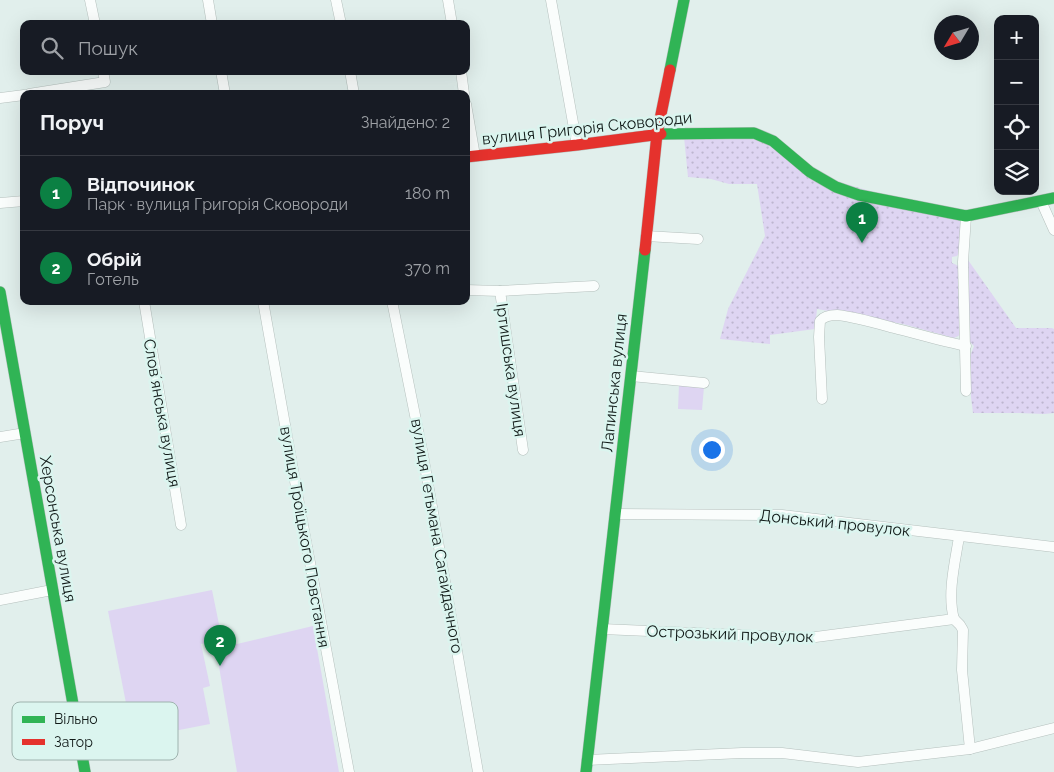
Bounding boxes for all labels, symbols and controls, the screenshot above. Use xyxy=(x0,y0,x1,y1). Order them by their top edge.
north arrow xyxy=(934,15,979,60)
map controls xyxy=(994,15,1039,195)
button: + xyxy=(994,15,1039,60)
search box xyxy=(20,20,470,75)
icon: search xyxy=(38,34,66,62)
text: Пошук xyxy=(78,37,138,59)
button: − xyxy=(994,60,1039,105)
button: locate xyxy=(994,105,1039,150)
street label: вулиця Григорія Сковороди xyxy=(481,107,693,149)
text: Поруч xyxy=(40,110,104,135)
text: Знайдено: 2 xyxy=(361,113,450,132)
button: layers xyxy=(994,150,1039,195)
text: Відпочинок xyxy=(87,173,195,195)
text: 1 xyxy=(52,184,60,203)
text: 180 m xyxy=(405,184,450,203)
text: Парк · вулиця Григорія Сковороди xyxy=(87,195,348,214)
pin: 1 xyxy=(846,202,878,243)
text: Обрій xyxy=(87,248,142,270)
text: 2 xyxy=(51,259,61,278)
text: 370 m xyxy=(404,259,450,278)
text: Готель xyxy=(87,270,139,289)
street label: Іртишська вулиця xyxy=(492,302,530,438)
street label: Лапинська вулиця xyxy=(597,313,631,453)
street label: Словʼянська вулиця xyxy=(140,337,184,489)
street label: вулиця Гетьмана Сагайдачного xyxy=(407,417,467,655)
street label: вулиця Троїцького Повстання xyxy=(276,425,334,649)
your location xyxy=(699,437,725,463)
street label: Херсонська вулиця xyxy=(36,454,80,604)
street label: Донський провулок xyxy=(759,506,911,540)
street label: Острозький провулок xyxy=(646,622,814,646)
pin: 2 xyxy=(204,625,236,666)
legend xyxy=(12,702,178,760)
text: Вільно xyxy=(54,711,98,727)
text: Затор xyxy=(54,734,93,750)

